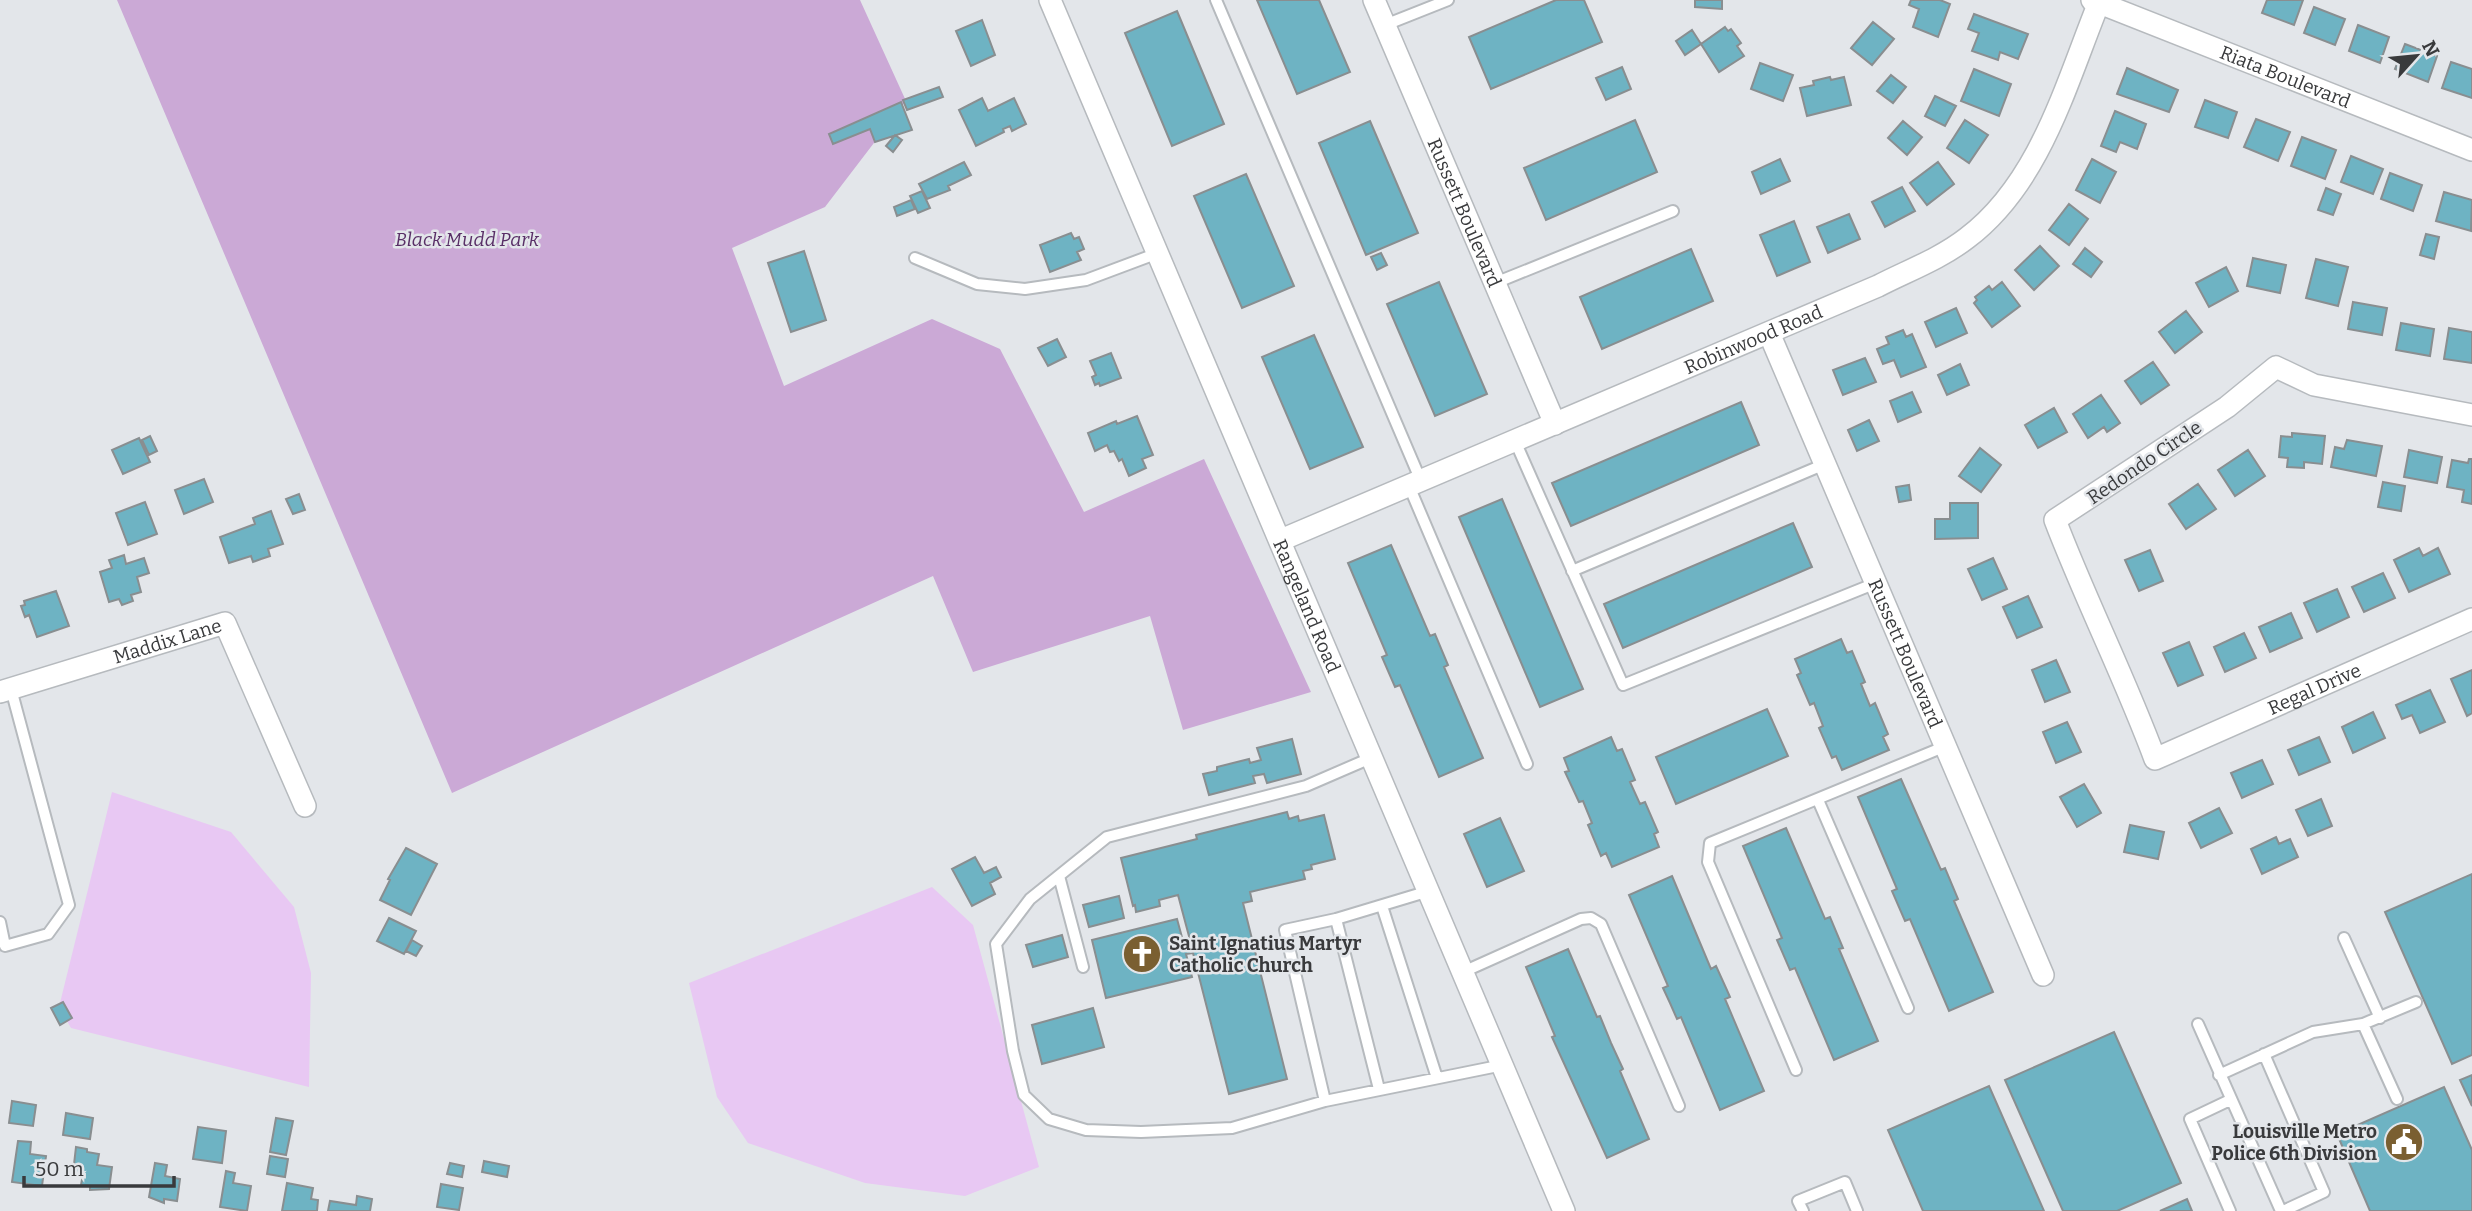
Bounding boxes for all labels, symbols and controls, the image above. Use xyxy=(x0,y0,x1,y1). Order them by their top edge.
north arrow xyxy=(2381,21,2451,91)
text: N xyxy=(2417,37,2444,61)
street label: Riata Boulevard xyxy=(2217,41,2354,113)
street label: Russett Boulevard xyxy=(1422,135,1506,291)
park label: Black Mudd Park xyxy=(395,228,540,251)
street label: Robinwood Road xyxy=(1681,300,1826,379)
street label: Redondo Circle xyxy=(2083,416,2206,509)
street label: Rangeland Road xyxy=(1268,536,1345,676)
street label: Russett Boulevard xyxy=(1863,575,1947,731)
street label: Maddix Lane xyxy=(110,614,225,669)
street label: Regal Drive xyxy=(2264,659,2364,720)
place label: Saint Ignatius Martyr Catholic Church xyxy=(1169,932,1361,977)
church icon: Saint Ignatius Martyr Catholic Church xyxy=(1121,933,1163,975)
place label: Louisville Metro Police 6th Division xyxy=(2211,1120,2378,1165)
public building icon: Louisville Metro Police 6th Division xyxy=(2383,1121,2425,1163)
scale bar xyxy=(24,1144,175,1188)
text: 50 m xyxy=(35,1156,84,1182)

